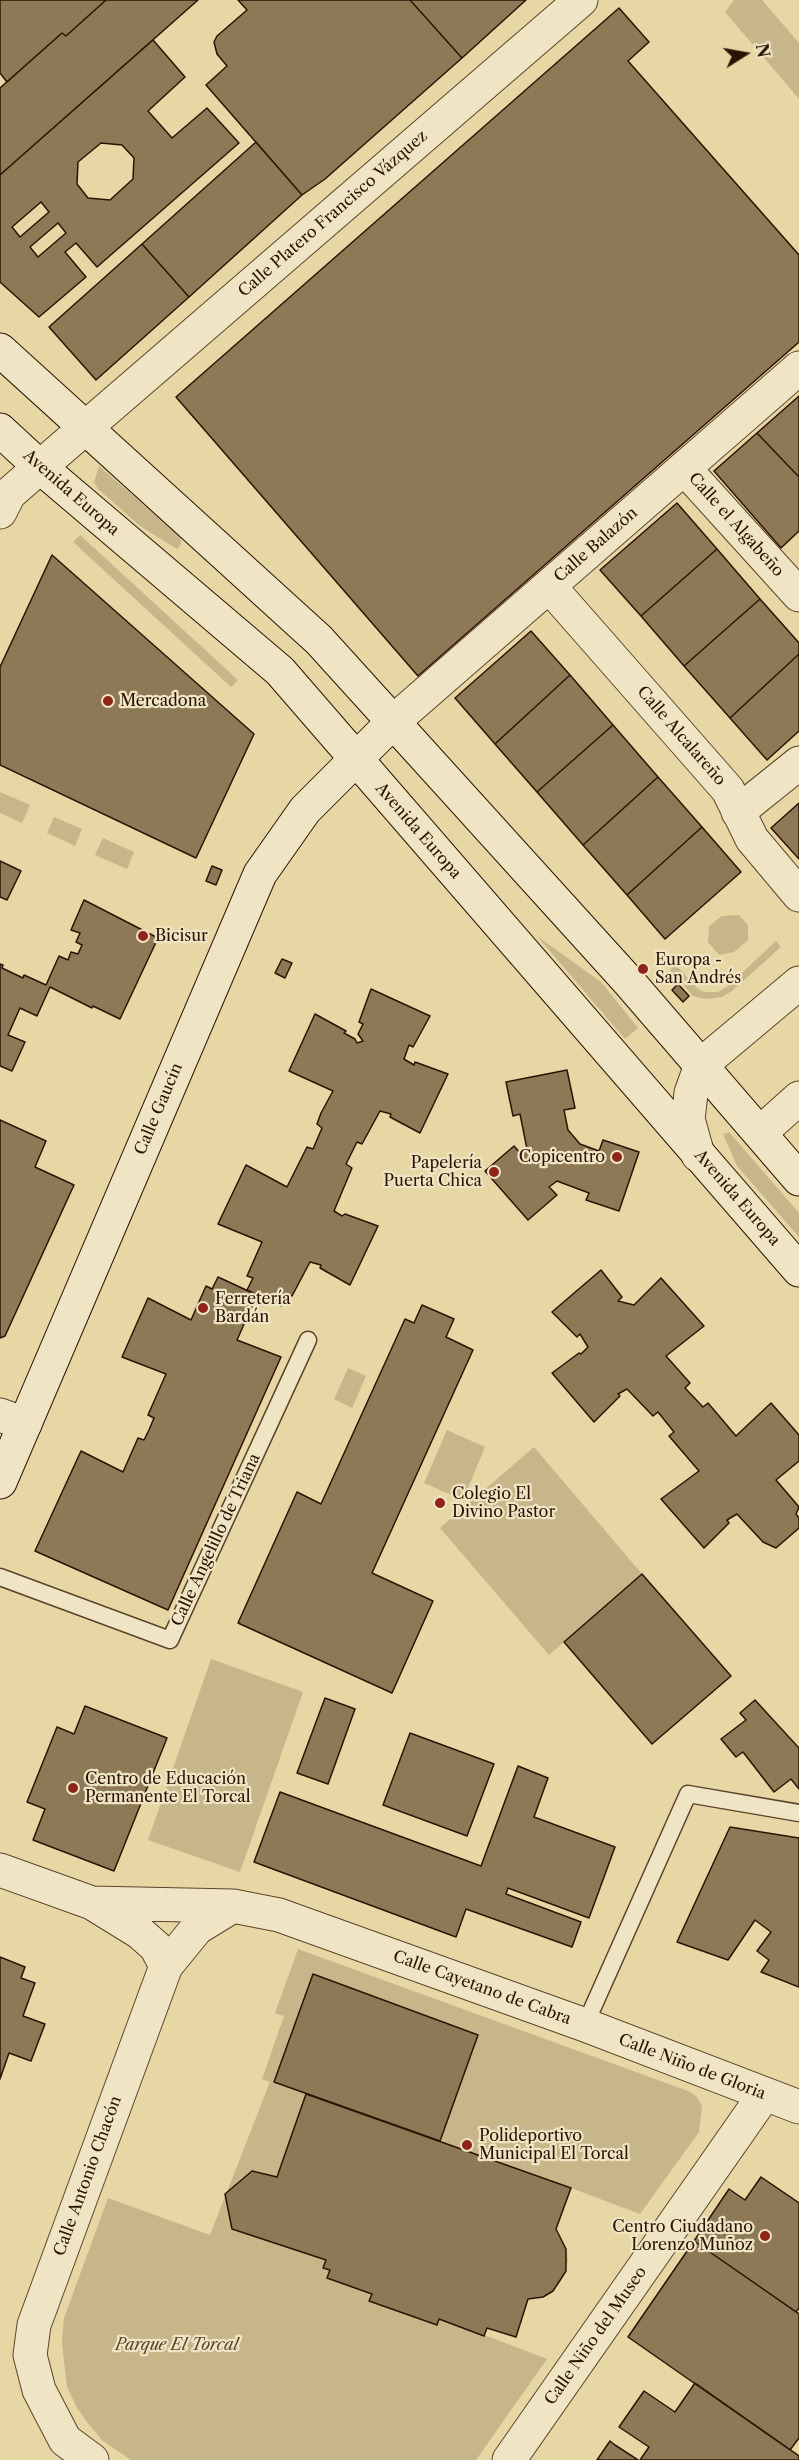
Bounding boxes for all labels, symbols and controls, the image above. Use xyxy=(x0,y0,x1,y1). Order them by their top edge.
north arrow xyxy=(715,24,775,84)
text: N xyxy=(752,42,774,59)
street label: Calle Platero Francisco Vázquez xyxy=(235,127,431,301)
street label: Avenida Europa xyxy=(19,446,123,540)
street label: Calle el Algabeño xyxy=(684,469,788,581)
street label: Calle Balazón xyxy=(550,504,642,586)
street label: Calle Alcalareño xyxy=(633,682,729,790)
place label: Mercadona xyxy=(120,691,206,711)
marker: Mercadona xyxy=(101,694,115,708)
street label: Avenida Europa xyxy=(371,779,465,883)
place label: Bicisur xyxy=(155,926,208,946)
marker: Bicisur xyxy=(136,929,150,943)
place label: Europa - San Andrés xyxy=(655,950,741,988)
marker: Europa - San Andrés xyxy=(636,962,650,976)
street label: Calle Gaucín xyxy=(131,1060,187,1158)
street label: Avenida Europa xyxy=(690,1146,784,1250)
place label: Copicentro xyxy=(519,1147,605,1167)
marker: Copicentro xyxy=(610,1150,624,1164)
place label: Papelería Puerta Chica xyxy=(383,1153,482,1191)
marker: Papelería Puerta Chica xyxy=(487,1165,501,1179)
place label: Ferretería Bardán xyxy=(215,1289,291,1327)
marker: Ferretería Bardán xyxy=(196,1301,210,1315)
street label: Calle Angelillo de Triana xyxy=(167,1451,265,1629)
place label: Colegio El Divino Pastor xyxy=(452,1484,555,1522)
marker: Colegio El Divino Pastor xyxy=(433,1496,447,1510)
place label: Centro de Educación Permanente El Torcal xyxy=(85,1769,250,1807)
marker: Centro de Educación Permanente El Torcal xyxy=(66,1781,80,1795)
street label: Calle Cayetano de Cabra xyxy=(390,1947,574,2029)
street label: Calle Niño de Gloria xyxy=(616,2030,768,2104)
street label: Calle Antonio Chacón xyxy=(50,2093,126,2259)
place label: Polideportivo Municipal El Torcal xyxy=(479,2126,629,2164)
marker: Polideportivo Municipal El Torcal xyxy=(460,2138,474,2152)
place label: Centro Ciudadano Lorenzo Muñoz xyxy=(612,2217,753,2255)
marker: Centro Ciudadano Lorenzo Muñoz xyxy=(758,2229,772,2243)
street label: Calle Niño del Museo xyxy=(541,2263,651,2409)
park label: Parque El Torcal xyxy=(115,2335,239,2355)

